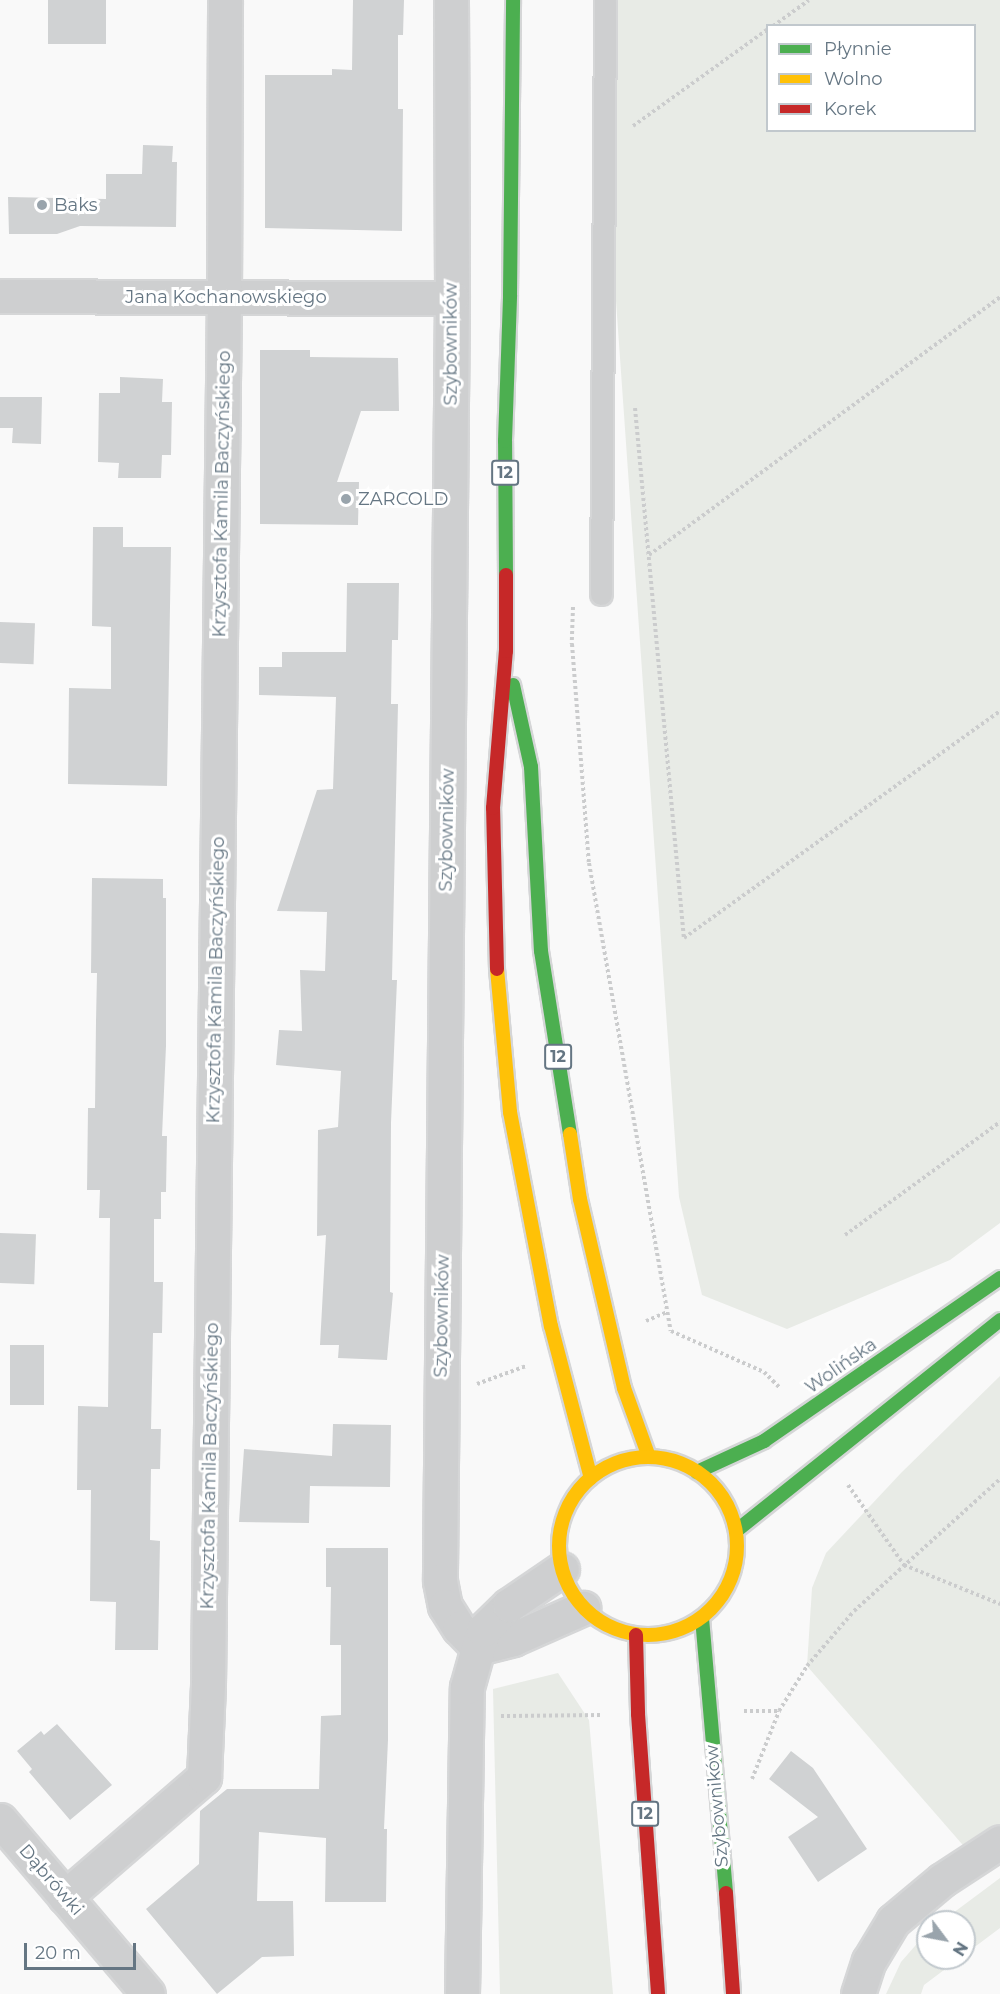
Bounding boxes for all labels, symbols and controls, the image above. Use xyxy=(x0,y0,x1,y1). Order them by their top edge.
legend xyxy=(766,24,976,132)
text: Płynnie xyxy=(824,38,892,60)
text: Wolno xyxy=(824,68,883,90)
text: Korek xyxy=(824,98,876,120)
place label: Baks xyxy=(54,194,97,216)
marker: Baks xyxy=(35,198,49,212)
street label: Szybowników xyxy=(440,283,462,405)
street label: Jana Kochanowskiego xyxy=(125,286,327,308)
street label: Krzysztofa Kamila Baczyńskiego xyxy=(209,350,235,638)
road number: 12 xyxy=(490,460,520,486)
place label: ZARCOLD xyxy=(358,488,448,510)
marker: ZARCOLD xyxy=(339,492,353,506)
street label: Szybowników xyxy=(435,768,459,892)
street label: Krzysztofa Kamila Baczyńskiego xyxy=(203,836,229,1124)
road number: 12 xyxy=(543,1044,573,1070)
street label: Szybowników xyxy=(430,1254,454,1378)
street label: Krzysztofa Kamila Baczyńskiego xyxy=(197,1322,223,1610)
street label: Wolińska xyxy=(801,1334,881,1398)
street label: Szybowników xyxy=(701,1744,733,1868)
road number: 12 xyxy=(630,1801,660,1827)
street label: Dąbrówki xyxy=(14,1840,88,1920)
north arrow xyxy=(916,1910,976,1970)
scale bar xyxy=(27,1931,140,1969)
text: N xyxy=(949,1938,971,1959)
text: 20 m xyxy=(35,1942,81,1964)

